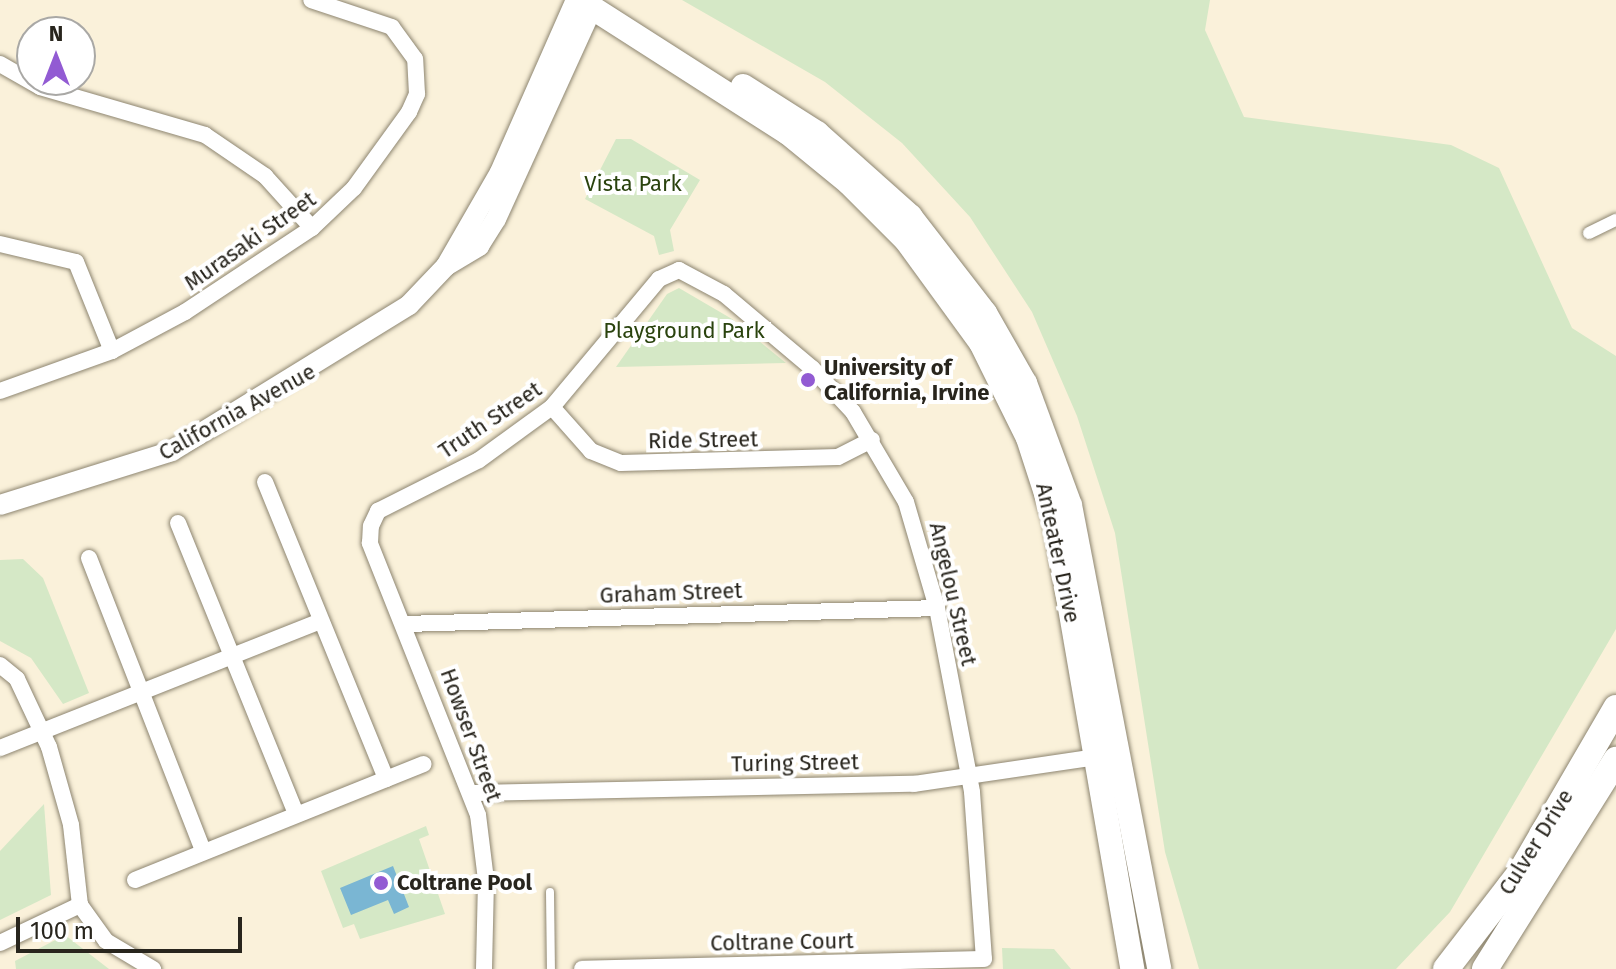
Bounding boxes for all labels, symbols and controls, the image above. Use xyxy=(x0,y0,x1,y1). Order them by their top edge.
north arrow xyxy=(16,16,96,96)
text: N xyxy=(49,20,63,47)
park label: Vista Park xyxy=(584,171,682,197)
street label: Murasaki Street xyxy=(179,186,321,296)
park label: Playground Park xyxy=(603,318,765,344)
place label: University of California, Irvine xyxy=(824,354,989,406)
street label: California Avenue xyxy=(154,358,320,466)
marker: University of California, Irvine xyxy=(799,371,817,389)
street label: Truth Street xyxy=(434,376,546,464)
street label: Ride Street xyxy=(648,426,758,454)
street label: Anteater Drive xyxy=(1030,481,1086,625)
street label: Angelou Street xyxy=(924,520,982,668)
street label: Graham Street xyxy=(599,577,743,609)
street label: Howser Street xyxy=(435,665,507,805)
street label: Turing Street xyxy=(731,749,859,777)
street label: Culver Drive xyxy=(1493,784,1579,900)
place label: Coltrane Pool xyxy=(397,870,532,896)
marker: Coltrane Pool xyxy=(372,874,390,892)
scale bar xyxy=(20,901,246,951)
text: 100 m xyxy=(30,917,94,945)
street label: Coltrane Court xyxy=(710,928,854,956)

